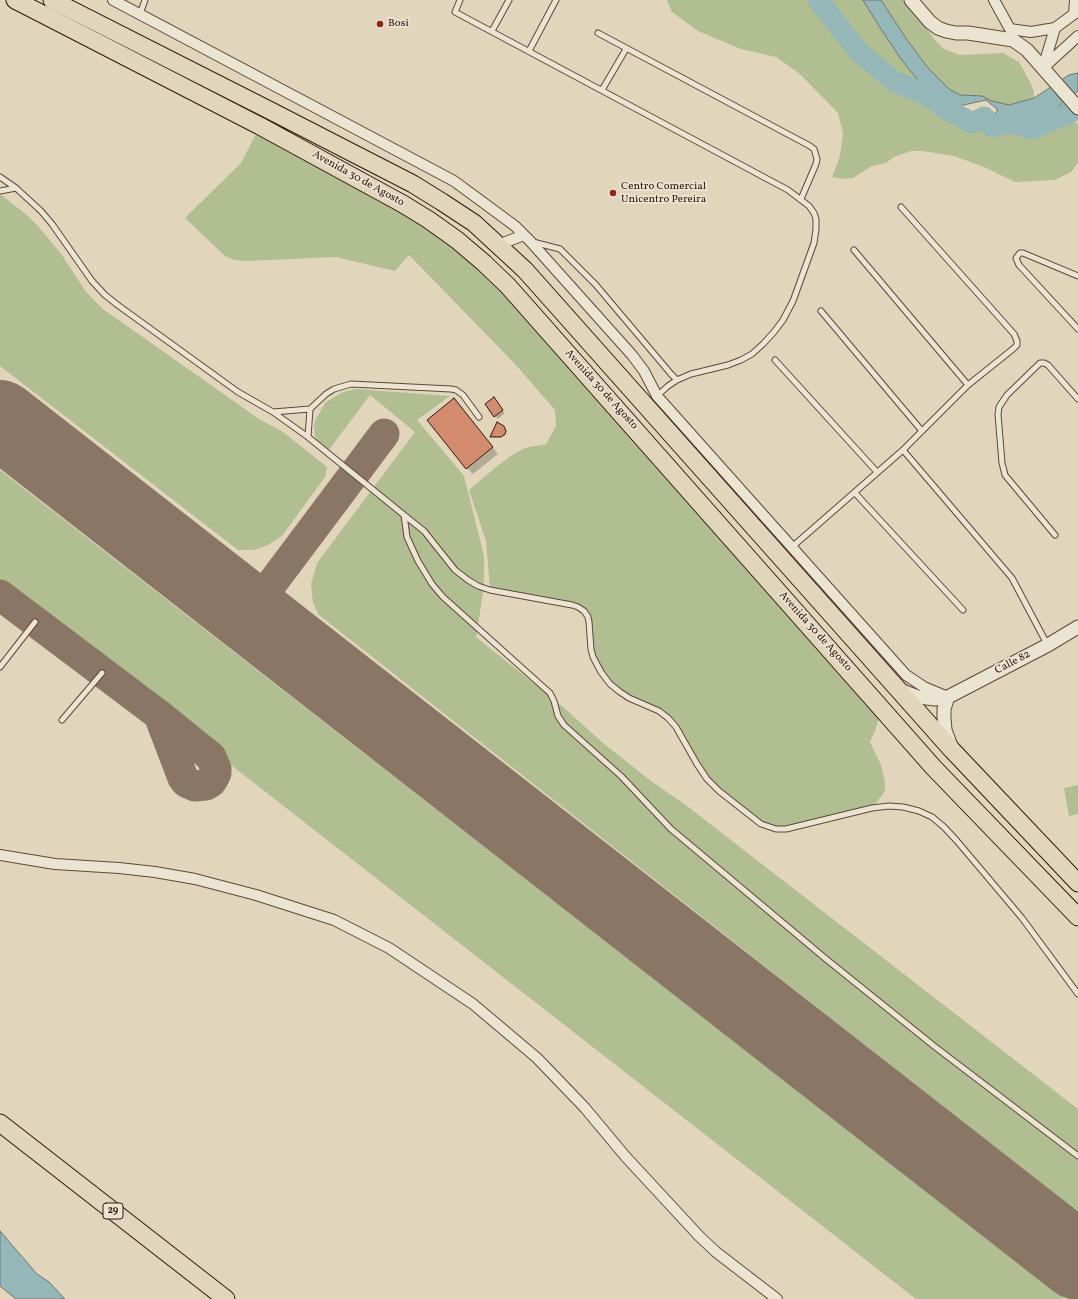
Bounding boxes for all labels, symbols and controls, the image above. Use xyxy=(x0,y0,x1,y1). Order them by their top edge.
place label: Bosi xyxy=(388,17,409,31)
marker: Bosi xyxy=(375,19,385,29)
street label: Avenida 30 de Agosto xyxy=(310,148,406,210)
place label: Centro Comercial Unicentro Pereira xyxy=(621,180,706,206)
marker: Centro Comercial Unicentro Pereira xyxy=(608,188,618,198)
street label: Avenida 30 de Agosto xyxy=(562,347,640,433)
street label: Avenida 30 de Agosto xyxy=(776,589,854,675)
street label: Calle 82 xyxy=(993,648,1033,678)
road number: 29 xyxy=(103,1203,123,1219)

